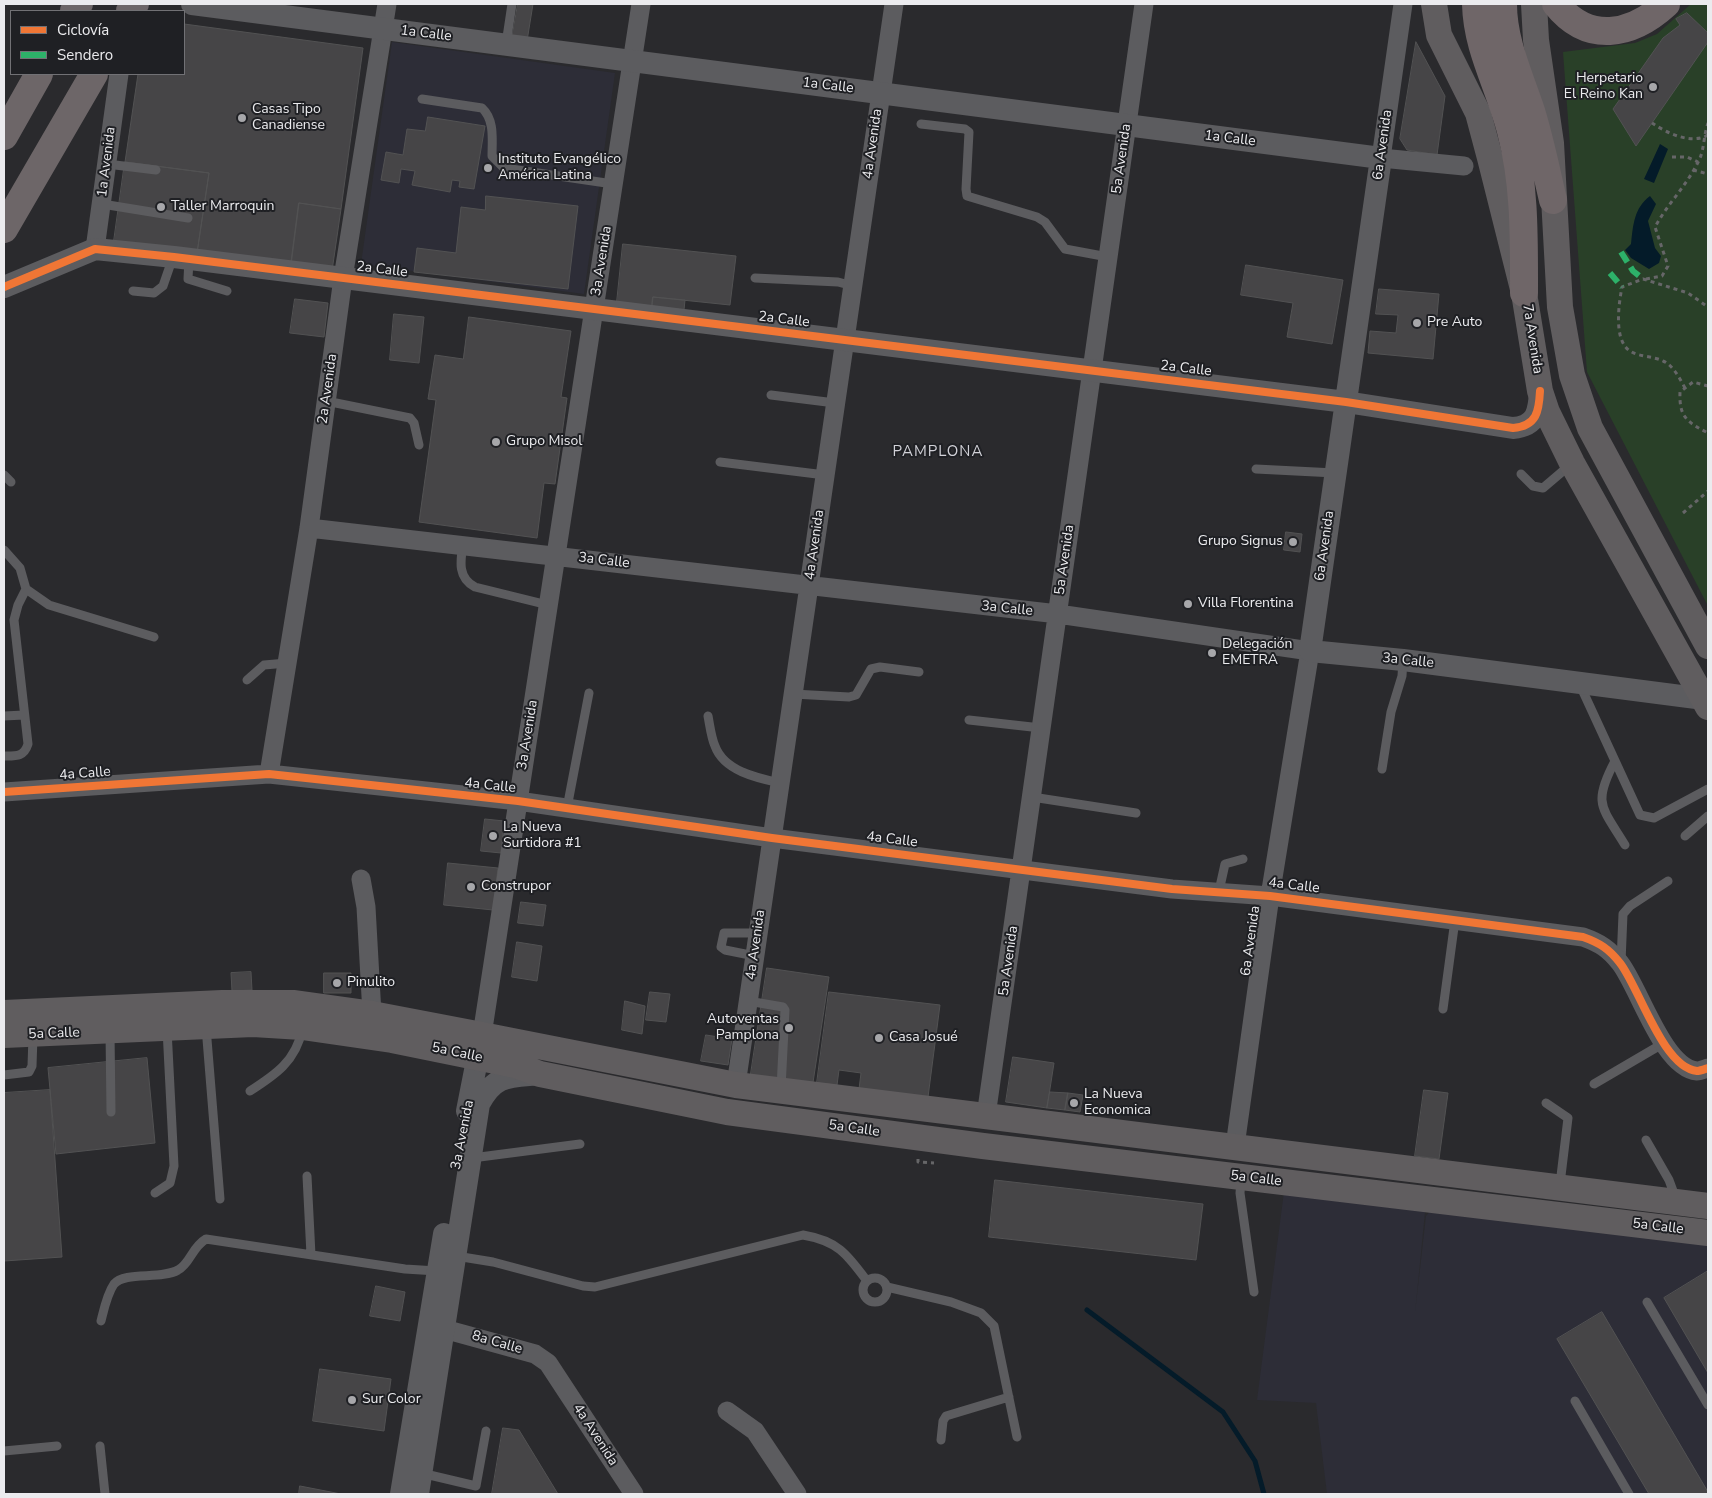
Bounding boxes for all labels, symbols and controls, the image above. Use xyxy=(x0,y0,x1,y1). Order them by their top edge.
legend xyxy=(10,10,185,75)
text: Ciclovía xyxy=(57,20,109,40)
street label: 1a Calle xyxy=(399,23,453,45)
text: Sendero xyxy=(57,45,113,65)
place label: Herpetario El Reino Kan xyxy=(1564,71,1643,104)
street label: 1a Calle xyxy=(801,75,855,97)
marker: Herpetario El Reino Kan xyxy=(1647,81,1659,93)
place label: Casas Tipo Canadiense xyxy=(252,102,325,134)
street label: 4a Avenida xyxy=(860,108,886,180)
street label: 6a Avenida xyxy=(1370,109,1396,181)
marker: Casas Tipo Canadiense xyxy=(236,112,248,124)
street label: 5a Avenida xyxy=(1109,123,1135,195)
street label: 1a Avenida xyxy=(94,126,120,198)
street label: 1a Calle xyxy=(1203,128,1257,150)
place label: Instituto Evangélico América Latina xyxy=(498,152,621,184)
marker: Instituto Evangélico América Latina xyxy=(482,162,494,174)
place label: Taller Marroquin xyxy=(171,199,274,215)
marker: Taller Marroquin xyxy=(155,201,167,213)
street label: 3a Avenida xyxy=(588,225,616,297)
street label: 2a Calle xyxy=(355,259,409,281)
street label: 7a Avenida xyxy=(1518,303,1546,375)
street label: 2a Calle xyxy=(757,309,811,331)
place label: Pre Auto xyxy=(1427,315,1482,331)
marker: Pre Auto xyxy=(1411,317,1423,329)
street label: 2a Avenida xyxy=(315,353,341,425)
street label: 2a Calle xyxy=(1159,358,1213,380)
place label: Grupo Misol xyxy=(506,434,582,450)
marker: Grupo Misol xyxy=(490,436,502,448)
district label: PAMPLONA xyxy=(892,443,984,461)
street label: 4a Avenida xyxy=(802,509,828,581)
street label: 6a Avenida xyxy=(1312,510,1338,582)
street label: 5a Avenida xyxy=(1052,524,1078,596)
place label: Grupo Signus xyxy=(1198,534,1283,550)
marker: Grupo Signus xyxy=(1287,536,1299,548)
street label: 3a Calle xyxy=(577,550,631,572)
place label: Villa Florentina xyxy=(1198,596,1294,612)
street label: 3a Calle xyxy=(980,598,1034,620)
marker: Villa Florentina xyxy=(1182,598,1194,610)
place label: Delegación EMETRA xyxy=(1222,637,1292,670)
marker: Delegación EMETRA xyxy=(1206,647,1218,659)
street label: 3a Calle xyxy=(1381,650,1435,672)
street label: 3a Avenida xyxy=(514,699,542,771)
street label: 4a Calle xyxy=(59,764,111,784)
street label: 4a Calle xyxy=(463,775,517,797)
place label: La Nueva Surtidora #1 xyxy=(503,820,582,852)
street label: 4a Calle xyxy=(865,829,919,851)
marker: La Nueva Surtidora #1 xyxy=(487,830,499,842)
street label: 4a Calle xyxy=(1267,875,1321,897)
place label: Construpor xyxy=(481,879,551,895)
marker: Construpor xyxy=(465,881,477,893)
street label: 6a Avenida xyxy=(1238,905,1264,977)
street label: 4a Avenida xyxy=(743,909,769,981)
street label: 5a Avenida xyxy=(996,925,1022,997)
place label: Pinulito xyxy=(347,975,395,991)
marker: Pinulito xyxy=(331,977,343,989)
place label: Autoventas Pamplona xyxy=(707,1012,779,1044)
marker: Autoventas Pamplona xyxy=(783,1022,795,1034)
street label: 5a Calle xyxy=(28,1025,80,1043)
place label: Casa Josué xyxy=(889,1030,958,1046)
marker: Casa Josué xyxy=(873,1032,885,1044)
street label: 5a Calle xyxy=(430,1039,484,1067)
place label: La Nueva Economica xyxy=(1084,1087,1151,1120)
marker: La Nueva Economica xyxy=(1068,1097,1080,1109)
street label: 3a Avenida xyxy=(448,1099,478,1171)
street label: 5a Calle xyxy=(827,1117,881,1141)
street label: 5a Calle xyxy=(1229,1168,1283,1190)
street label: 5a Calle xyxy=(1631,1216,1685,1238)
street label: 8a Calle xyxy=(470,1328,524,1358)
place label: Sur Color xyxy=(362,1392,421,1408)
marker: Sur Color xyxy=(346,1394,358,1406)
street label: 4a Avenida xyxy=(569,1401,621,1469)

